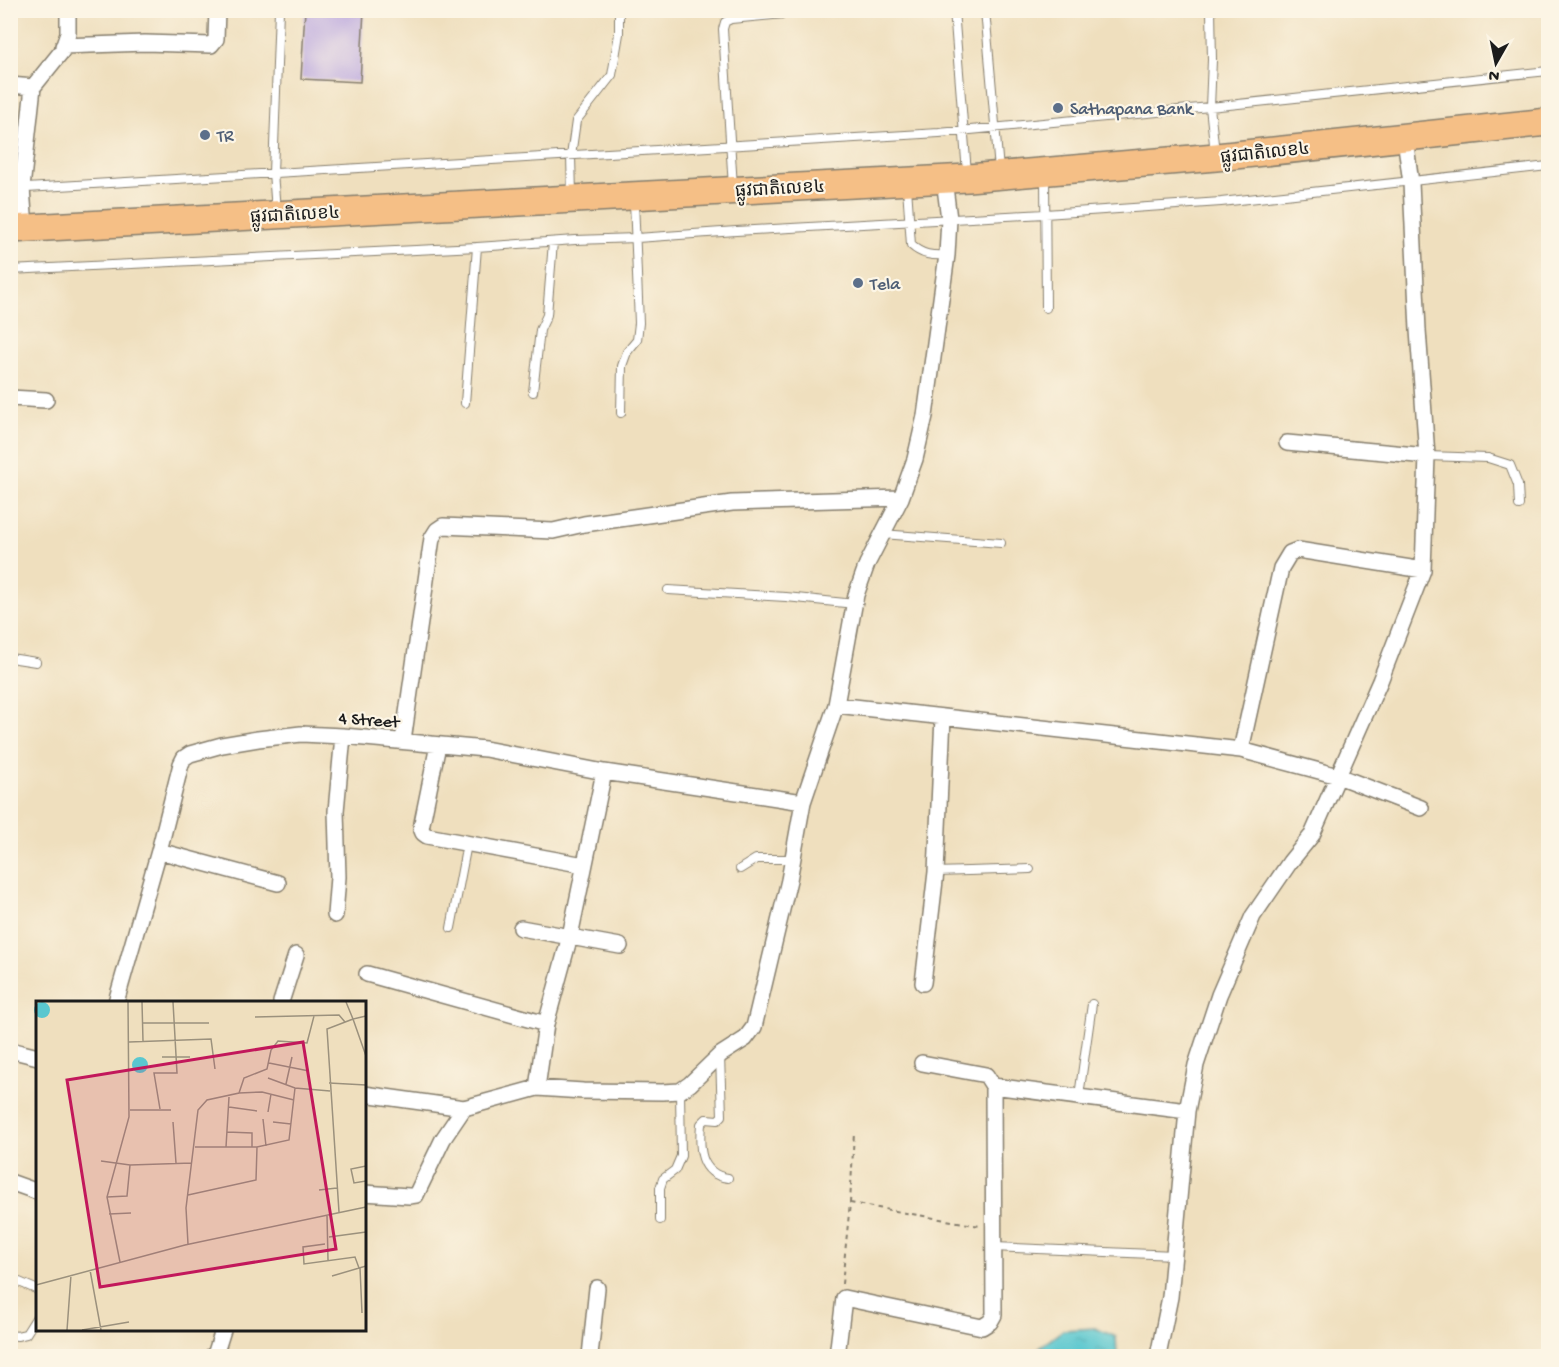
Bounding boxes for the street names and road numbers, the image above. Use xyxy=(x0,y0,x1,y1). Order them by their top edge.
street label: ផ្លូវជាតិលេខ៤ xyxy=(1219,138,1312,173)
street label: ផ្លូវជាតិលេខ៤ xyxy=(735,176,826,207)
street label: ផ្លូវជាតិលេខ៤ xyxy=(250,202,341,233)
street label: 4 Street xyxy=(338,709,402,734)

